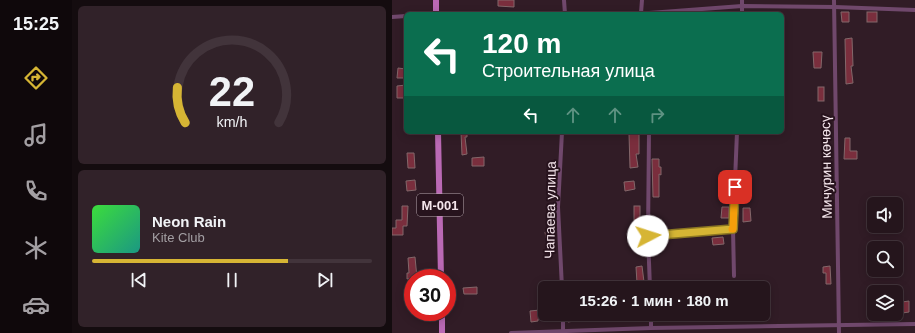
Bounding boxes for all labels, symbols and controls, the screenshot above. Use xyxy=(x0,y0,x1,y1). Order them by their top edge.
text: 15:25 xyxy=(13,14,59,34)
icon: left xyxy=(416,28,468,80)
text: 120 m xyxy=(482,28,561,59)
text: Строительная улица xyxy=(482,61,655,81)
icon: directions xyxy=(22,64,50,92)
text: 22 xyxy=(209,68,255,115)
icon: left xyxy=(520,104,542,126)
icon: ahead xyxy=(562,104,584,126)
icon: ahead xyxy=(604,104,626,126)
icon: right xyxy=(646,104,668,126)
text: km/h xyxy=(217,113,248,129)
street label: Мичурин көчөсү xyxy=(817,115,835,219)
icon: music xyxy=(22,121,50,149)
street label: Чапаева улица xyxy=(541,161,559,259)
pin xyxy=(718,170,752,204)
icon: arrive xyxy=(724,176,746,198)
icon: phone xyxy=(22,177,50,205)
road number: М-001 xyxy=(417,194,463,216)
map controls xyxy=(867,197,903,321)
button: sound xyxy=(867,197,903,233)
text: Neon Rain xyxy=(152,213,226,230)
position arrow xyxy=(627,215,669,257)
text: Kite Club xyxy=(152,230,205,245)
icon: climate xyxy=(22,234,50,262)
button: search xyxy=(867,241,903,277)
icon: previous xyxy=(128,269,150,291)
icon: pause xyxy=(221,269,243,291)
icon: next xyxy=(314,269,336,291)
speed limit sign: 30 xyxy=(404,269,456,321)
button: layers xyxy=(867,285,903,321)
icon: car xyxy=(22,291,50,319)
text: 15:26 · 1 мин · 180 m xyxy=(579,292,729,309)

